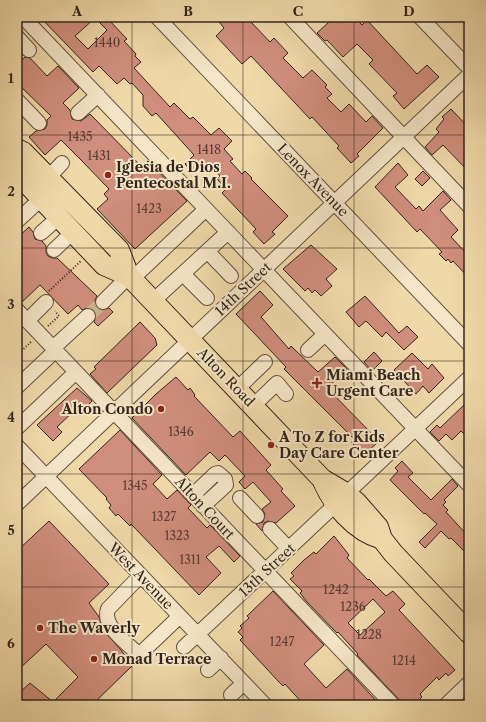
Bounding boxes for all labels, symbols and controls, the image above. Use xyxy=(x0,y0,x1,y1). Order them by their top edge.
text: A xyxy=(71,3,83,19)
text: B xyxy=(183,3,193,19)
text: C xyxy=(293,3,303,19)
text: D xyxy=(403,3,415,19)
house number: 1440 xyxy=(94,35,120,50)
text: 1 xyxy=(8,70,14,86)
house number: 1435 xyxy=(67,129,93,144)
street label: Lenox Avenue xyxy=(274,140,353,220)
house number: 1418 xyxy=(197,142,221,157)
house number: 1431 xyxy=(87,148,111,163)
place label: Iglesia de Dios Pentecostal M.I. xyxy=(116,158,231,192)
marker: Iglesia de Dios Pentecostal M.I. xyxy=(103,170,113,180)
text: 2 xyxy=(7,183,15,199)
house number: 1423 xyxy=(136,201,162,216)
street label: 14th Street xyxy=(211,258,275,320)
text: 3 xyxy=(7,296,15,312)
street label: Alton Road xyxy=(193,343,259,411)
place label: Miami Beach Urgent Care xyxy=(326,366,421,400)
marker: Miami Beach Urgent Care xyxy=(311,377,323,389)
place label: Alton Condo xyxy=(61,400,153,418)
marker: Alton Condo xyxy=(156,404,166,414)
text: 4 xyxy=(7,409,15,425)
house number: 1346 xyxy=(168,424,194,439)
place label: A To Z for Kids Day Care Center xyxy=(278,428,399,462)
marker: A To Z for Kids Day Care Center xyxy=(266,440,276,450)
street label: Alton Court xyxy=(171,472,239,543)
house number: 1345 xyxy=(122,478,148,493)
house number: 1327 xyxy=(152,509,176,524)
text: 5 xyxy=(7,522,15,538)
house number: 1323 xyxy=(164,528,190,543)
street label: West Avenue xyxy=(104,538,177,613)
street label: 13th Street xyxy=(235,539,299,601)
house number: 1311 xyxy=(179,552,201,567)
house number: 1242 xyxy=(323,582,349,597)
house number: 1236 xyxy=(340,599,366,614)
place label: The Waverly xyxy=(48,619,140,637)
marker: The Waverly xyxy=(35,623,45,633)
house number: 1228 xyxy=(356,627,382,642)
house number: 1247 xyxy=(270,634,294,649)
text: 6 xyxy=(7,635,15,651)
place label: Monad Terrace xyxy=(102,650,211,668)
house number: 1214 xyxy=(392,653,416,668)
marker: Monad Terrace xyxy=(89,654,99,664)

